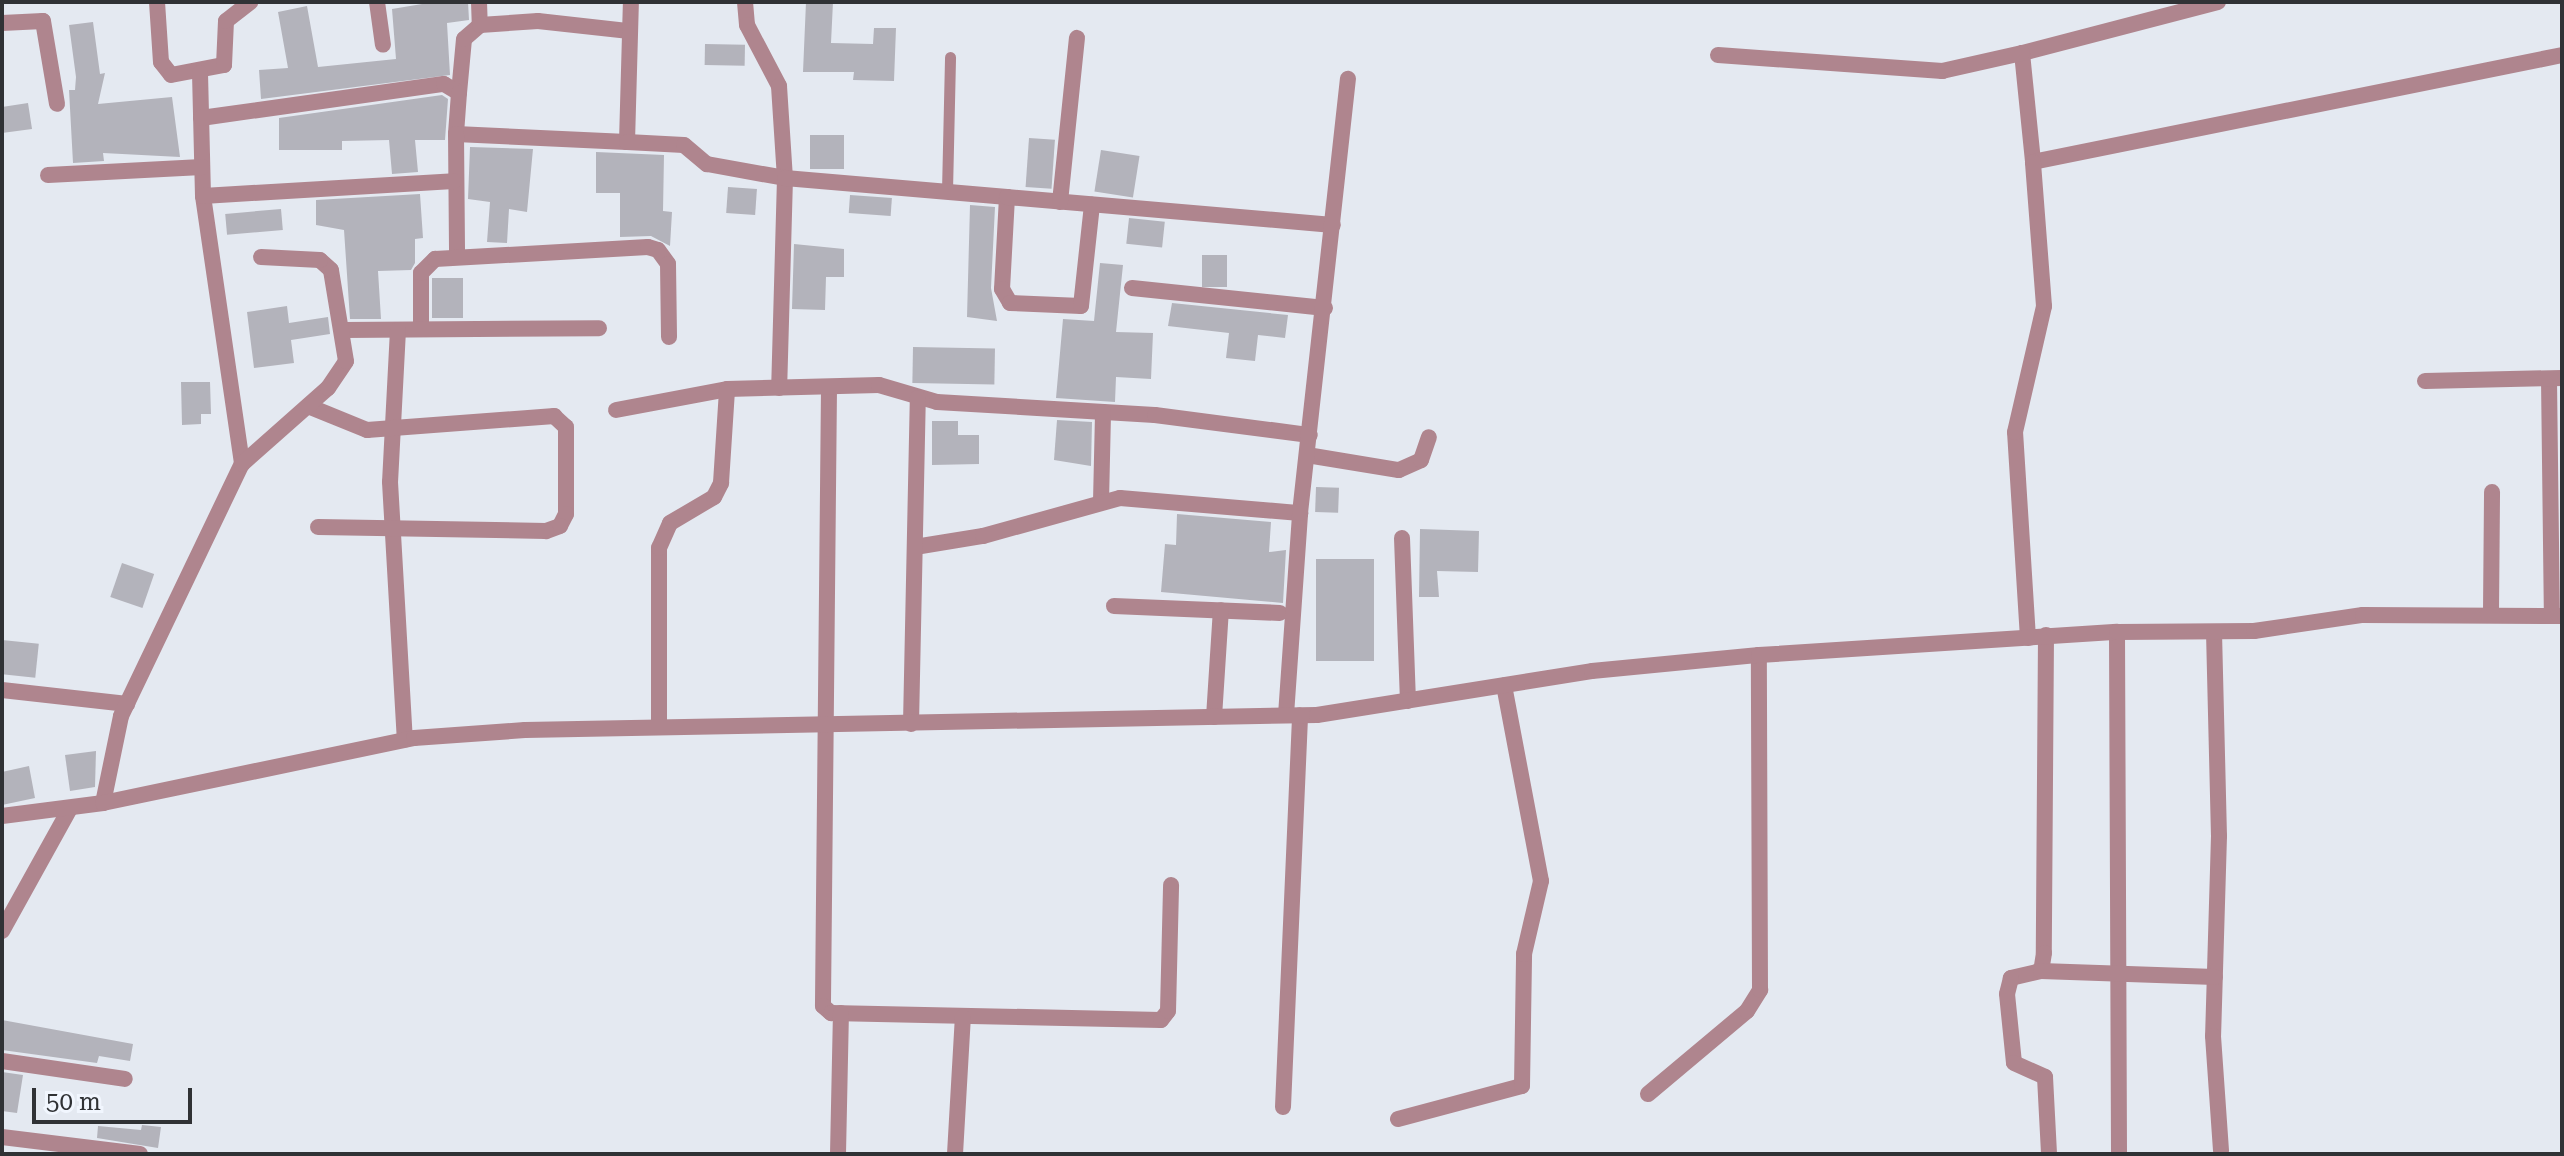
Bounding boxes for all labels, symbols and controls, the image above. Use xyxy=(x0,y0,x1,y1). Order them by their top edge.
scale bar xyxy=(36,1072,196,1122)
text: 50 m xyxy=(46,1088,101,1116)

